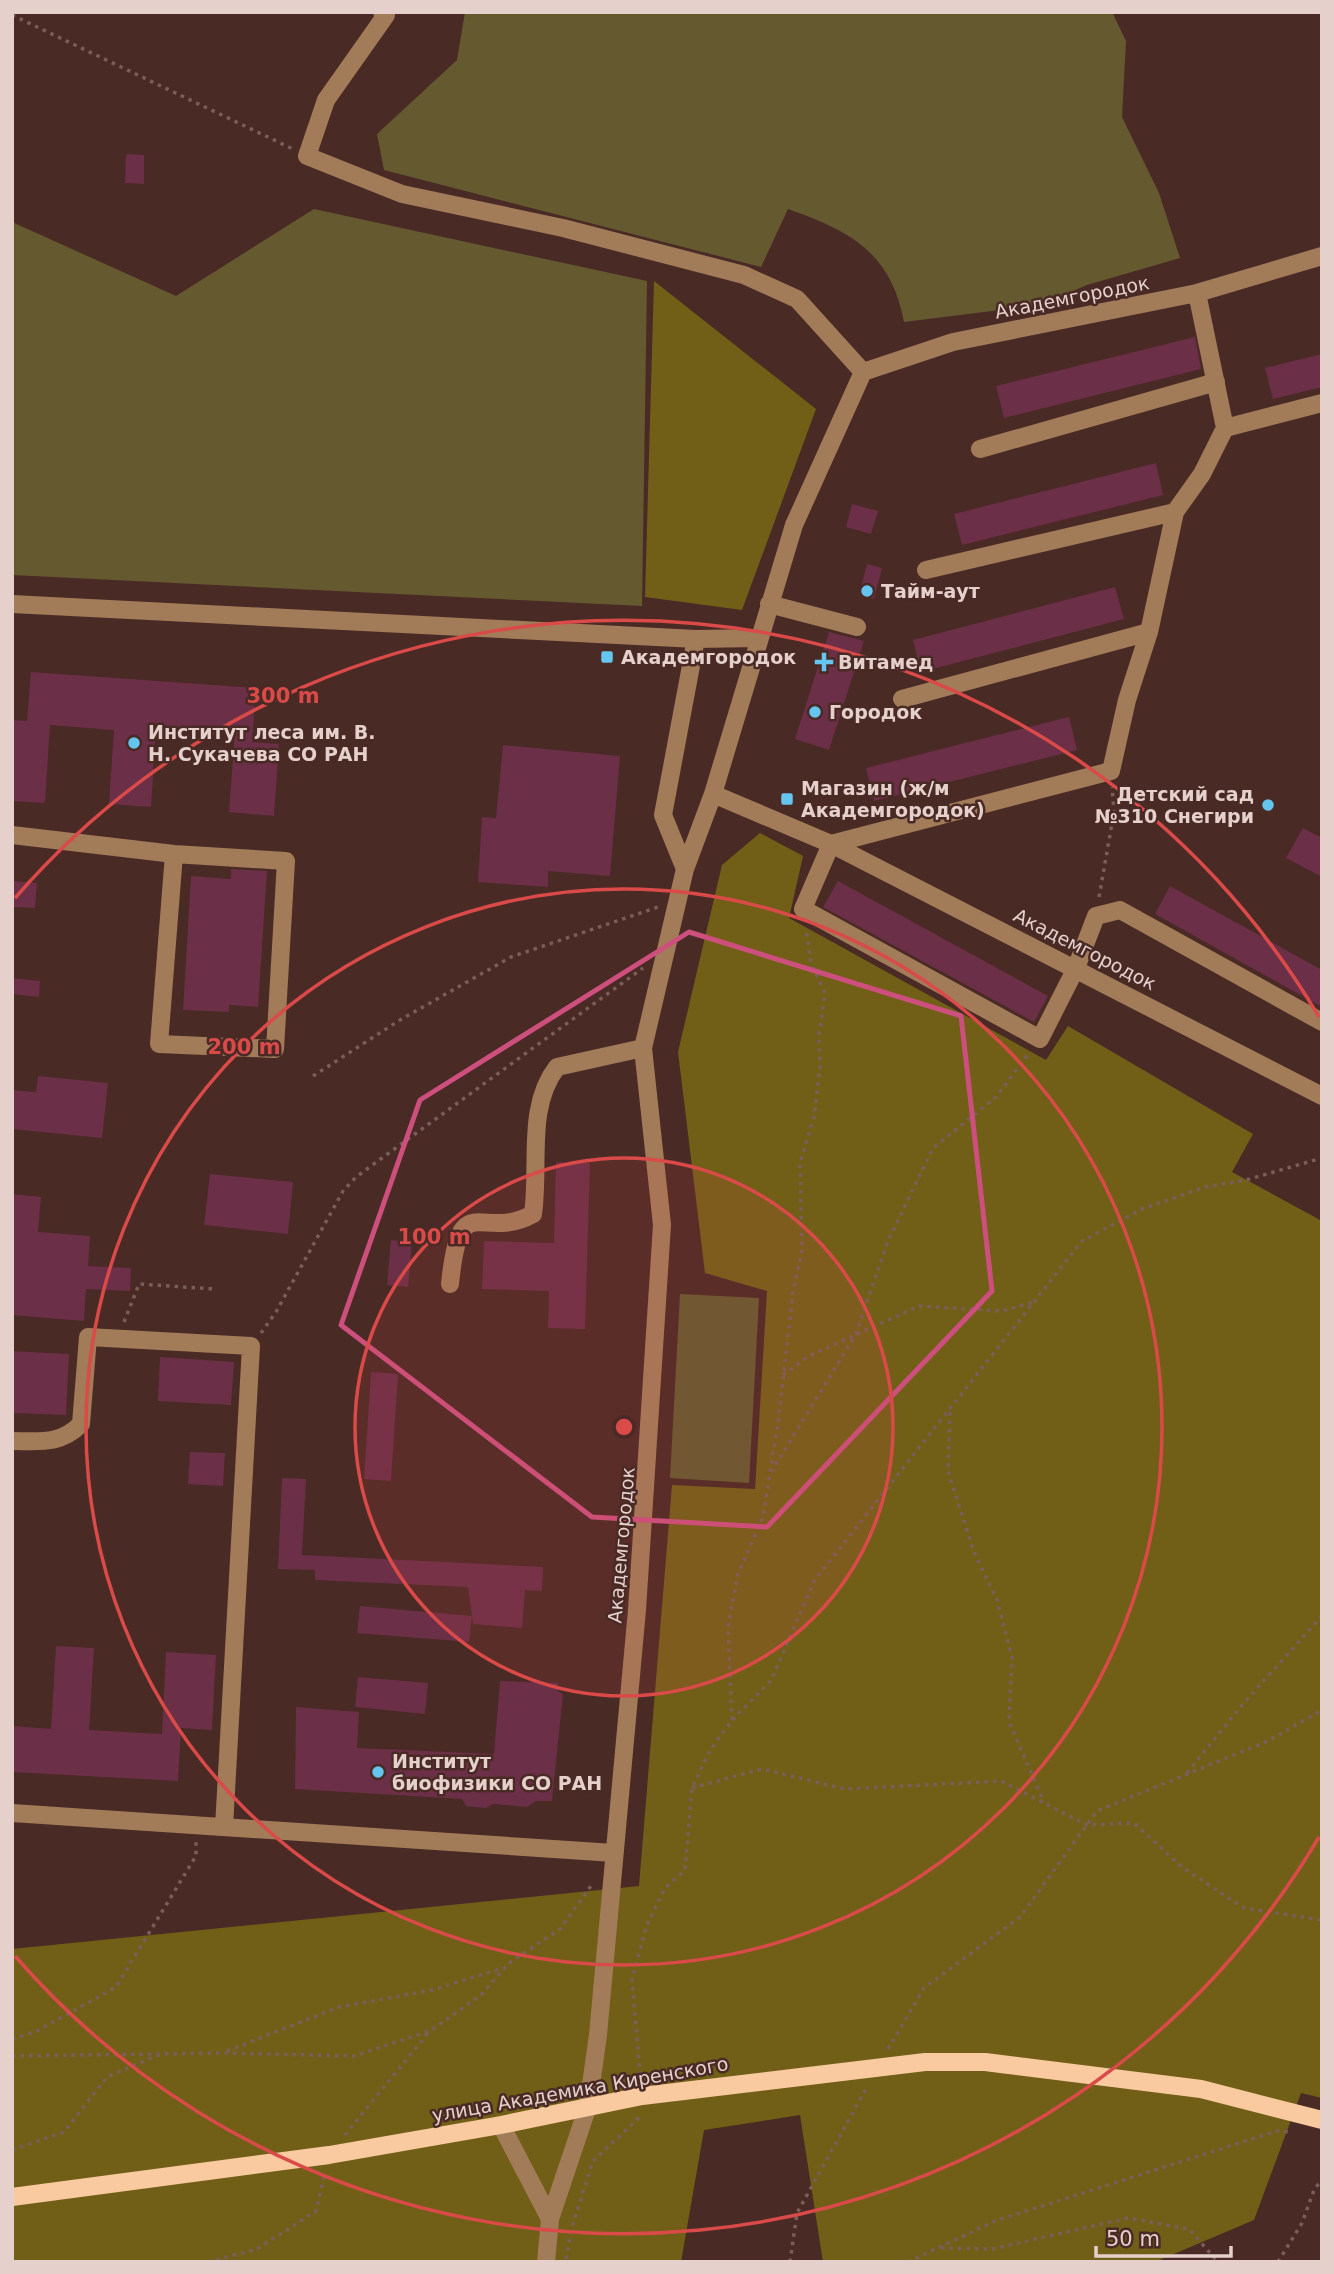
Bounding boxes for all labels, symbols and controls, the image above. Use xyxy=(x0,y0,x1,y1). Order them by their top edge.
street label: Академгородок xyxy=(993,271,1151,323)
place label: Тайм-аут xyxy=(881,580,980,602)
marker: Тайм-аут xyxy=(859,583,875,599)
place label: Академгородок xyxy=(621,646,796,668)
marker: Академгородок xyxy=(599,649,615,665)
place label: Витамед xyxy=(838,651,933,673)
marker: Витамед xyxy=(816,654,832,670)
text: 300 m xyxy=(246,684,320,708)
place label: Городок xyxy=(829,701,922,723)
marker: Городок xyxy=(807,704,823,720)
place label: Институт леса им. В. Н. Сукачева СО РАН xyxy=(148,721,376,765)
marker: Институт леса им. В. Н. Сукачева СО РАН xyxy=(126,735,142,751)
place label: Магазин (ж/м Академгородок) xyxy=(801,777,985,821)
place label: Детский сад №310 Снегири xyxy=(1095,783,1254,827)
marker: Магазин (ж/м Академгородок) xyxy=(779,791,795,807)
marker: Детский сад №310 Снегири xyxy=(1260,797,1276,813)
street label: Академгородок xyxy=(1010,904,1160,994)
text: 200 m xyxy=(207,1035,281,1059)
text: 100 m xyxy=(397,1225,471,1249)
centre of rings xyxy=(612,1415,636,1439)
street label: Академгородок xyxy=(603,1466,639,1624)
place label: Институт биофизики СО РАН xyxy=(392,1750,602,1794)
marker: Институт биофизики СО РАН xyxy=(370,1764,386,1780)
street label: улица Академика Киренского xyxy=(430,2052,730,2126)
scale bar xyxy=(1096,2214,1231,2258)
text: 50 m xyxy=(1106,2227,1160,2251)

